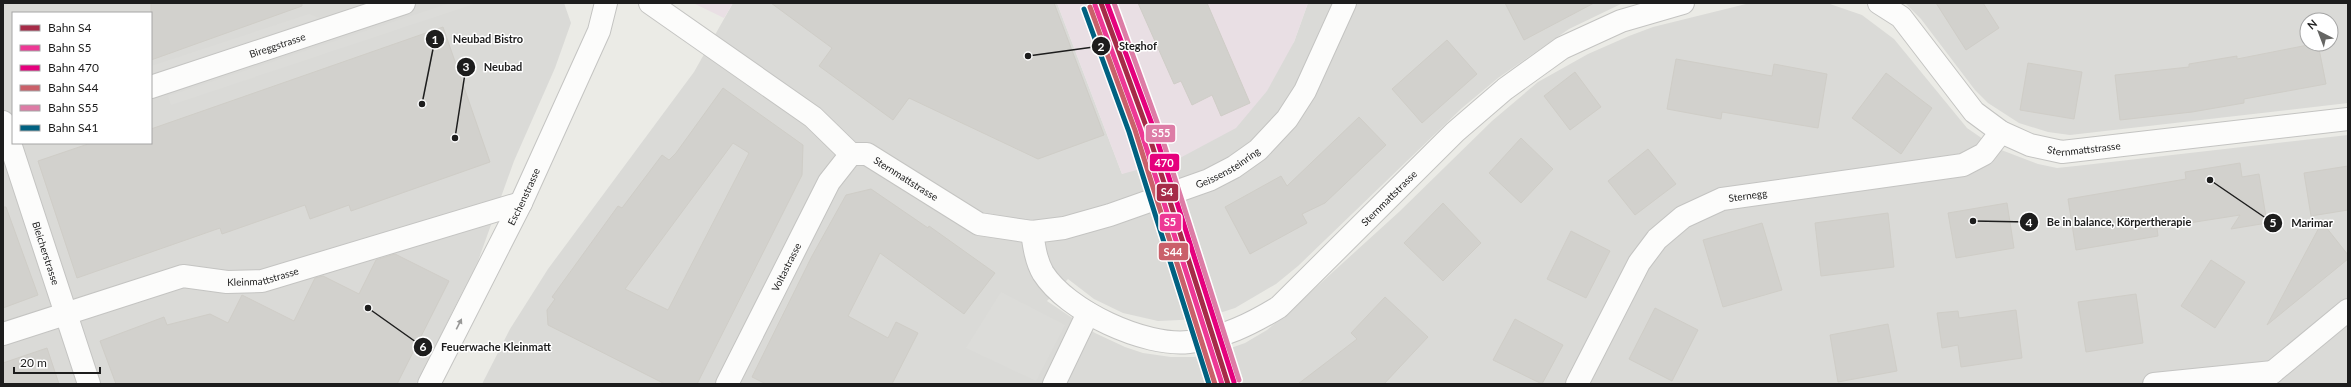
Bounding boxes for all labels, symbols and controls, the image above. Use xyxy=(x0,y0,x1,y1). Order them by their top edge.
legend xyxy=(12,12,152,144)
north arrow xyxy=(2299,12,2339,52)
text: N xyxy=(2304,17,2319,32)
text: Bahn S4 xyxy=(48,20,92,35)
callout: Neubad Bistro xyxy=(425,28,531,51)
street label: Bireggstrasse xyxy=(248,30,307,60)
text: 1 xyxy=(432,32,439,47)
text: Neubad Bistro xyxy=(453,32,523,45)
callout: Steghof xyxy=(1091,35,1165,58)
text: 2 xyxy=(1098,39,1105,54)
text: Steghof xyxy=(1119,39,1157,52)
text: Bahn S5 xyxy=(48,40,92,55)
callout: Neubad xyxy=(456,56,530,79)
text: 3 xyxy=(463,59,470,74)
text: Bahn 470 xyxy=(48,60,99,75)
text: Neubad xyxy=(484,60,522,73)
text: Bahn S44 xyxy=(48,80,99,95)
text: Bahn S55 xyxy=(48,100,99,115)
text: Bahn S41 xyxy=(48,120,99,135)
line badge: S55 xyxy=(1145,124,1176,143)
text: S55 xyxy=(1152,126,1170,139)
street label: Sternmattstrasse xyxy=(2046,139,2121,158)
street label: Geissensteinring xyxy=(1194,145,1262,190)
line badge: 470 xyxy=(1149,153,1180,172)
street label: Sternmattstrasse xyxy=(872,154,940,203)
text: 470 xyxy=(1154,156,1174,169)
street label: Eschenstrasse xyxy=(505,166,542,227)
street label: Sternmattstrasse xyxy=(1358,168,1419,228)
line badge: S4 xyxy=(1156,183,1179,202)
text: S4 xyxy=(1161,185,1174,198)
street label: Sternegg xyxy=(1728,187,1768,204)
callout: Be in balance, Körpertherapie xyxy=(2019,211,2199,234)
callout: Marimar xyxy=(2263,212,2340,235)
line badge: S5 xyxy=(1159,213,1182,232)
text: S5 xyxy=(1164,215,1176,228)
text: 4 xyxy=(2026,215,2033,230)
text: Be in balance, Körpertherapie xyxy=(2047,215,2191,228)
text: 5 xyxy=(2270,215,2277,230)
text: Marimar xyxy=(2291,216,2334,229)
street label: Bleicherstrasse xyxy=(30,220,62,286)
street label: Voltastrasse xyxy=(769,241,803,293)
line badge: S44 xyxy=(1158,242,1189,261)
text: S44 xyxy=(1164,245,1183,258)
street label: Kleinmattstrasse xyxy=(227,264,300,288)
one-way arrow xyxy=(456,319,463,330)
callout: Feuerwache Kleinmatt xyxy=(413,335,559,358)
text: 6 xyxy=(420,339,427,354)
text: Feuerwache Kleinmatt xyxy=(441,340,551,353)
scale bar xyxy=(14,349,100,375)
text: 20 m xyxy=(20,355,47,370)

